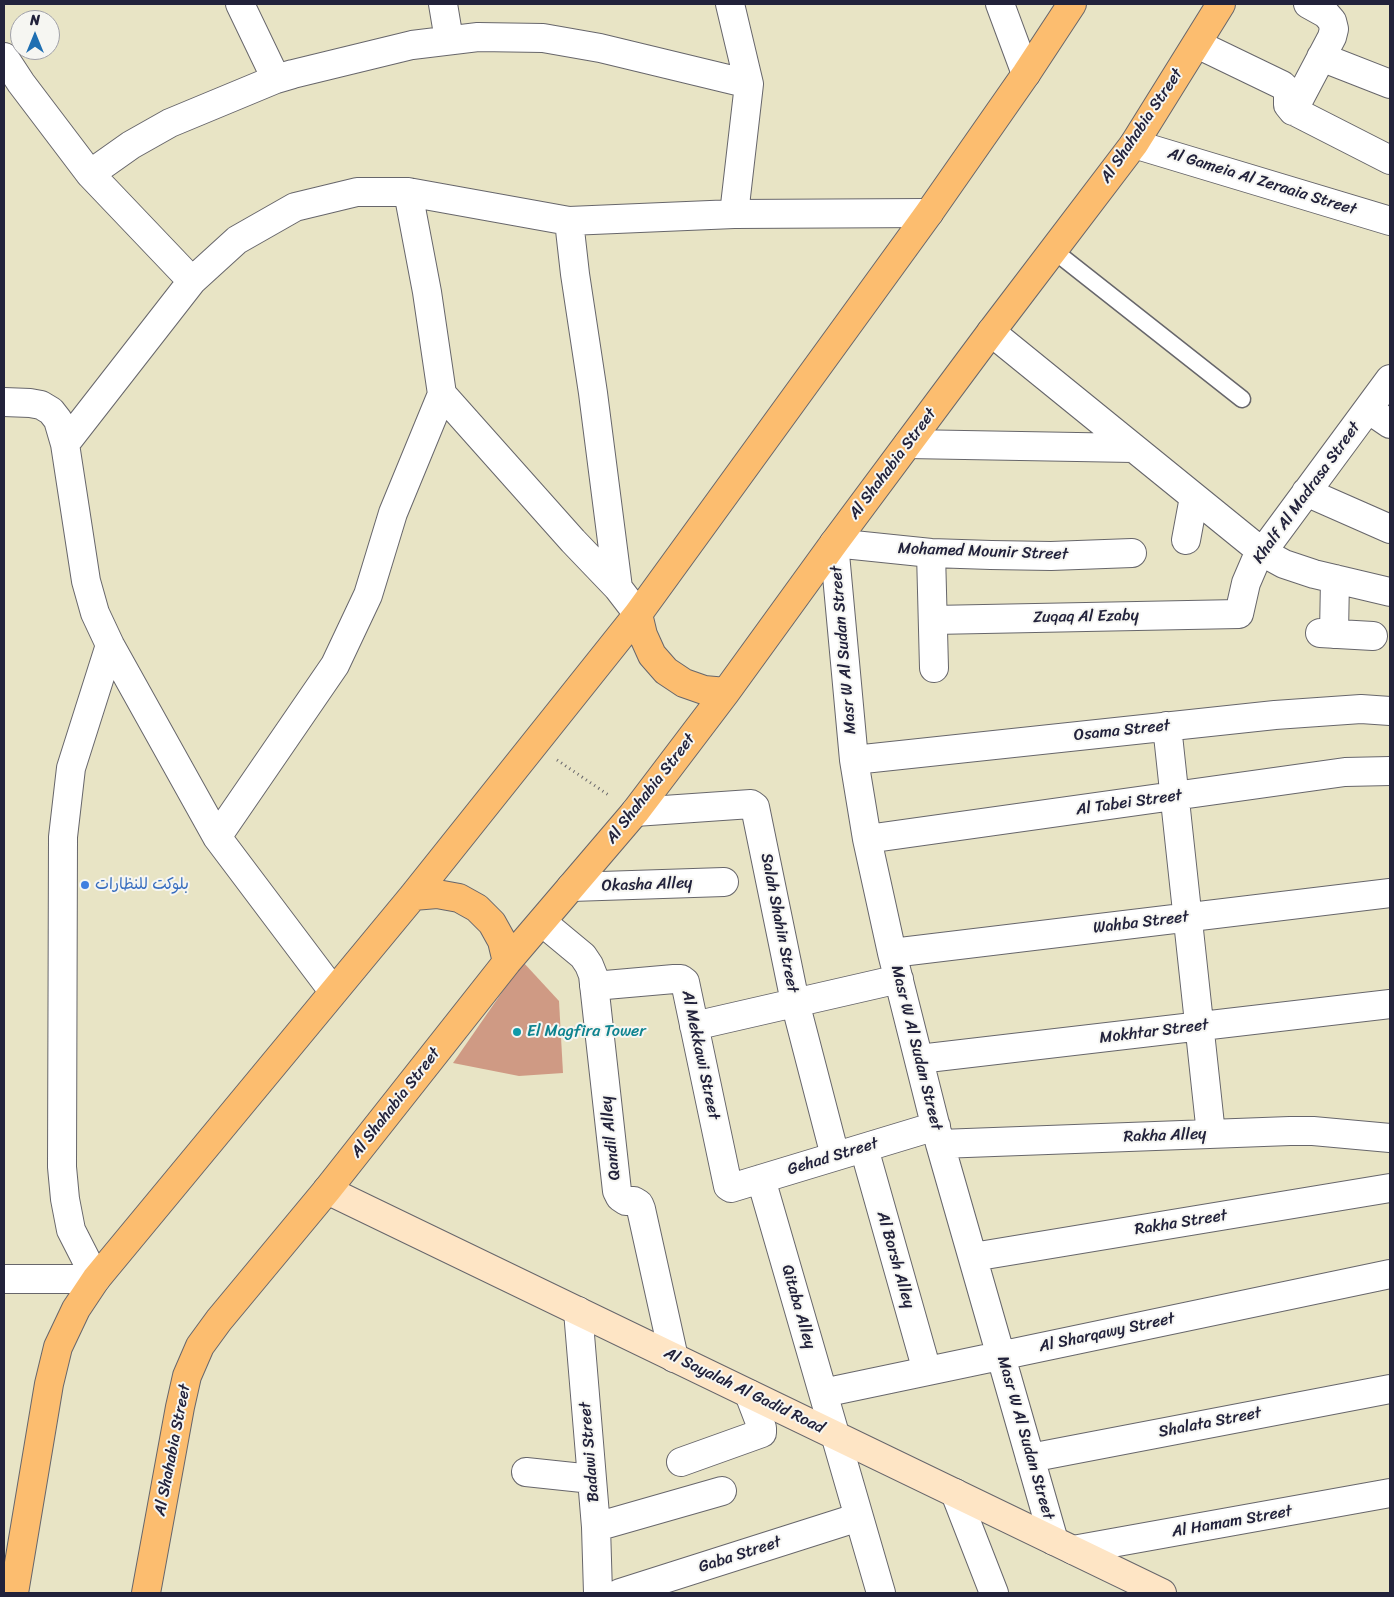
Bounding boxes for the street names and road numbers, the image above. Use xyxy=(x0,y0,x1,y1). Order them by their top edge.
street label: Al Shahabia Street xyxy=(1097,65,1187,187)
street label: Al Gameia Al Zeraaia Street xyxy=(1165,144,1359,220)
street label: Al Shahabia Street xyxy=(845,405,941,523)
street label: Khalf Al Madrasa Street xyxy=(1249,418,1365,568)
street label: Mohamed Mounir Street xyxy=(898,539,1068,565)
street label: Masr W Al Sudan Street xyxy=(827,565,861,735)
street label: Zuqaq Al Ezaby xyxy=(1033,606,1139,628)
street label: Osama Street xyxy=(1073,716,1171,746)
street label: Al Shahabia Street xyxy=(602,730,700,848)
street label: Al Tabei Street xyxy=(1075,786,1183,820)
street label: Salah Shahin Street xyxy=(756,852,802,994)
street label: Okasha Alley xyxy=(601,874,693,896)
street label: Wahba Street xyxy=(1092,908,1190,938)
street label: Masr W Al Sudan Street xyxy=(886,964,946,1132)
street label: Al Mekkawi Street xyxy=(677,989,723,1121)
street label: Mokhtar Street xyxy=(1098,1016,1210,1048)
street label: Al Shahabia Street xyxy=(347,1044,445,1162)
street label: Qandil Alley xyxy=(597,1095,625,1181)
street label: Rakha Alley xyxy=(1123,1125,1207,1147)
street label: Gehad Street xyxy=(785,1134,881,1180)
street label: Rakha Street xyxy=(1133,1206,1229,1240)
street label: Al Borsh Alley xyxy=(872,1209,918,1311)
street label: Qitaba Alley xyxy=(777,1263,819,1351)
street label: Al Sharqawy Street xyxy=(1037,1309,1177,1357)
street label: Al Sayalah Al Gadid Road xyxy=(661,1344,827,1438)
street label: Masr W Al Sudan Street xyxy=(992,1354,1058,1522)
street label: Al Shahabia Street xyxy=(151,1383,195,1517)
street label: Badawi Street xyxy=(576,1401,604,1503)
street label: Shalata Street xyxy=(1157,1404,1263,1442)
street label: Al Hamam Street xyxy=(1170,1502,1294,1542)
street label: Gaba Street xyxy=(696,1533,784,1577)

